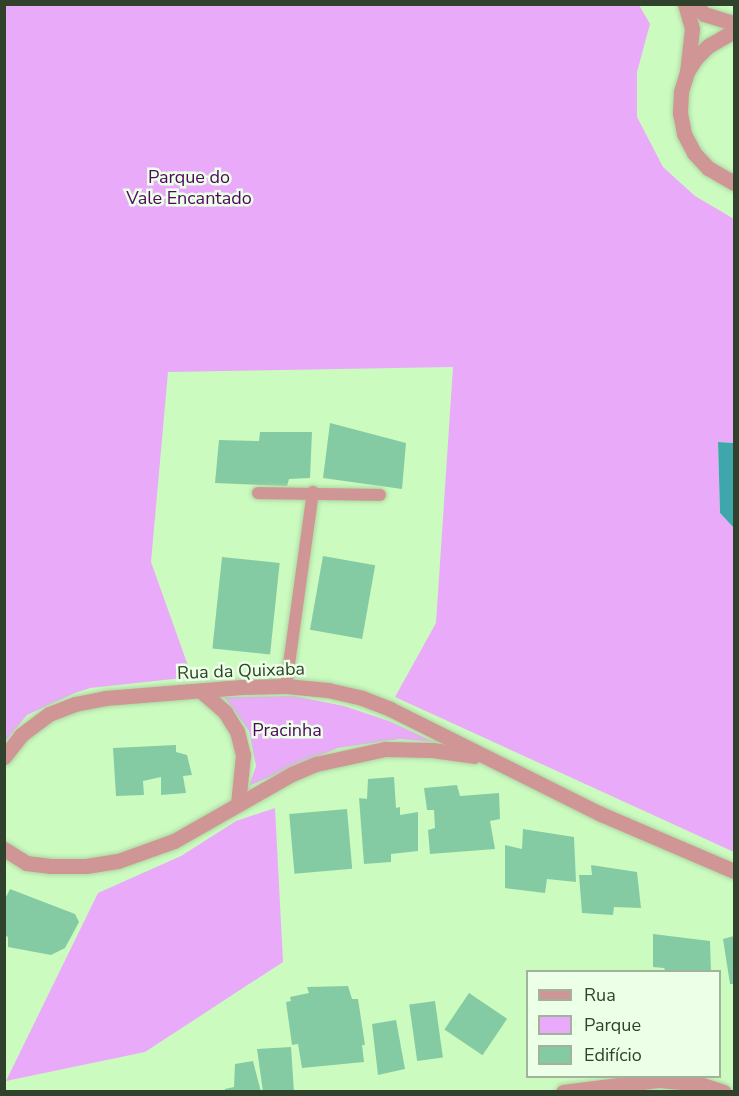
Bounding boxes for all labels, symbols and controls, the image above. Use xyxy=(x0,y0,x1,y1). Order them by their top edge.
park label: Parque do Vale Encantado xyxy=(126,167,252,210)
street label: Rua da Quixaba xyxy=(177,658,305,684)
park label: Pracinha xyxy=(252,719,322,741)
legend xyxy=(526,970,721,1078)
text: Rua xyxy=(584,983,616,1007)
text: Parque xyxy=(584,1013,641,1037)
text: Edifício xyxy=(584,1043,642,1067)

